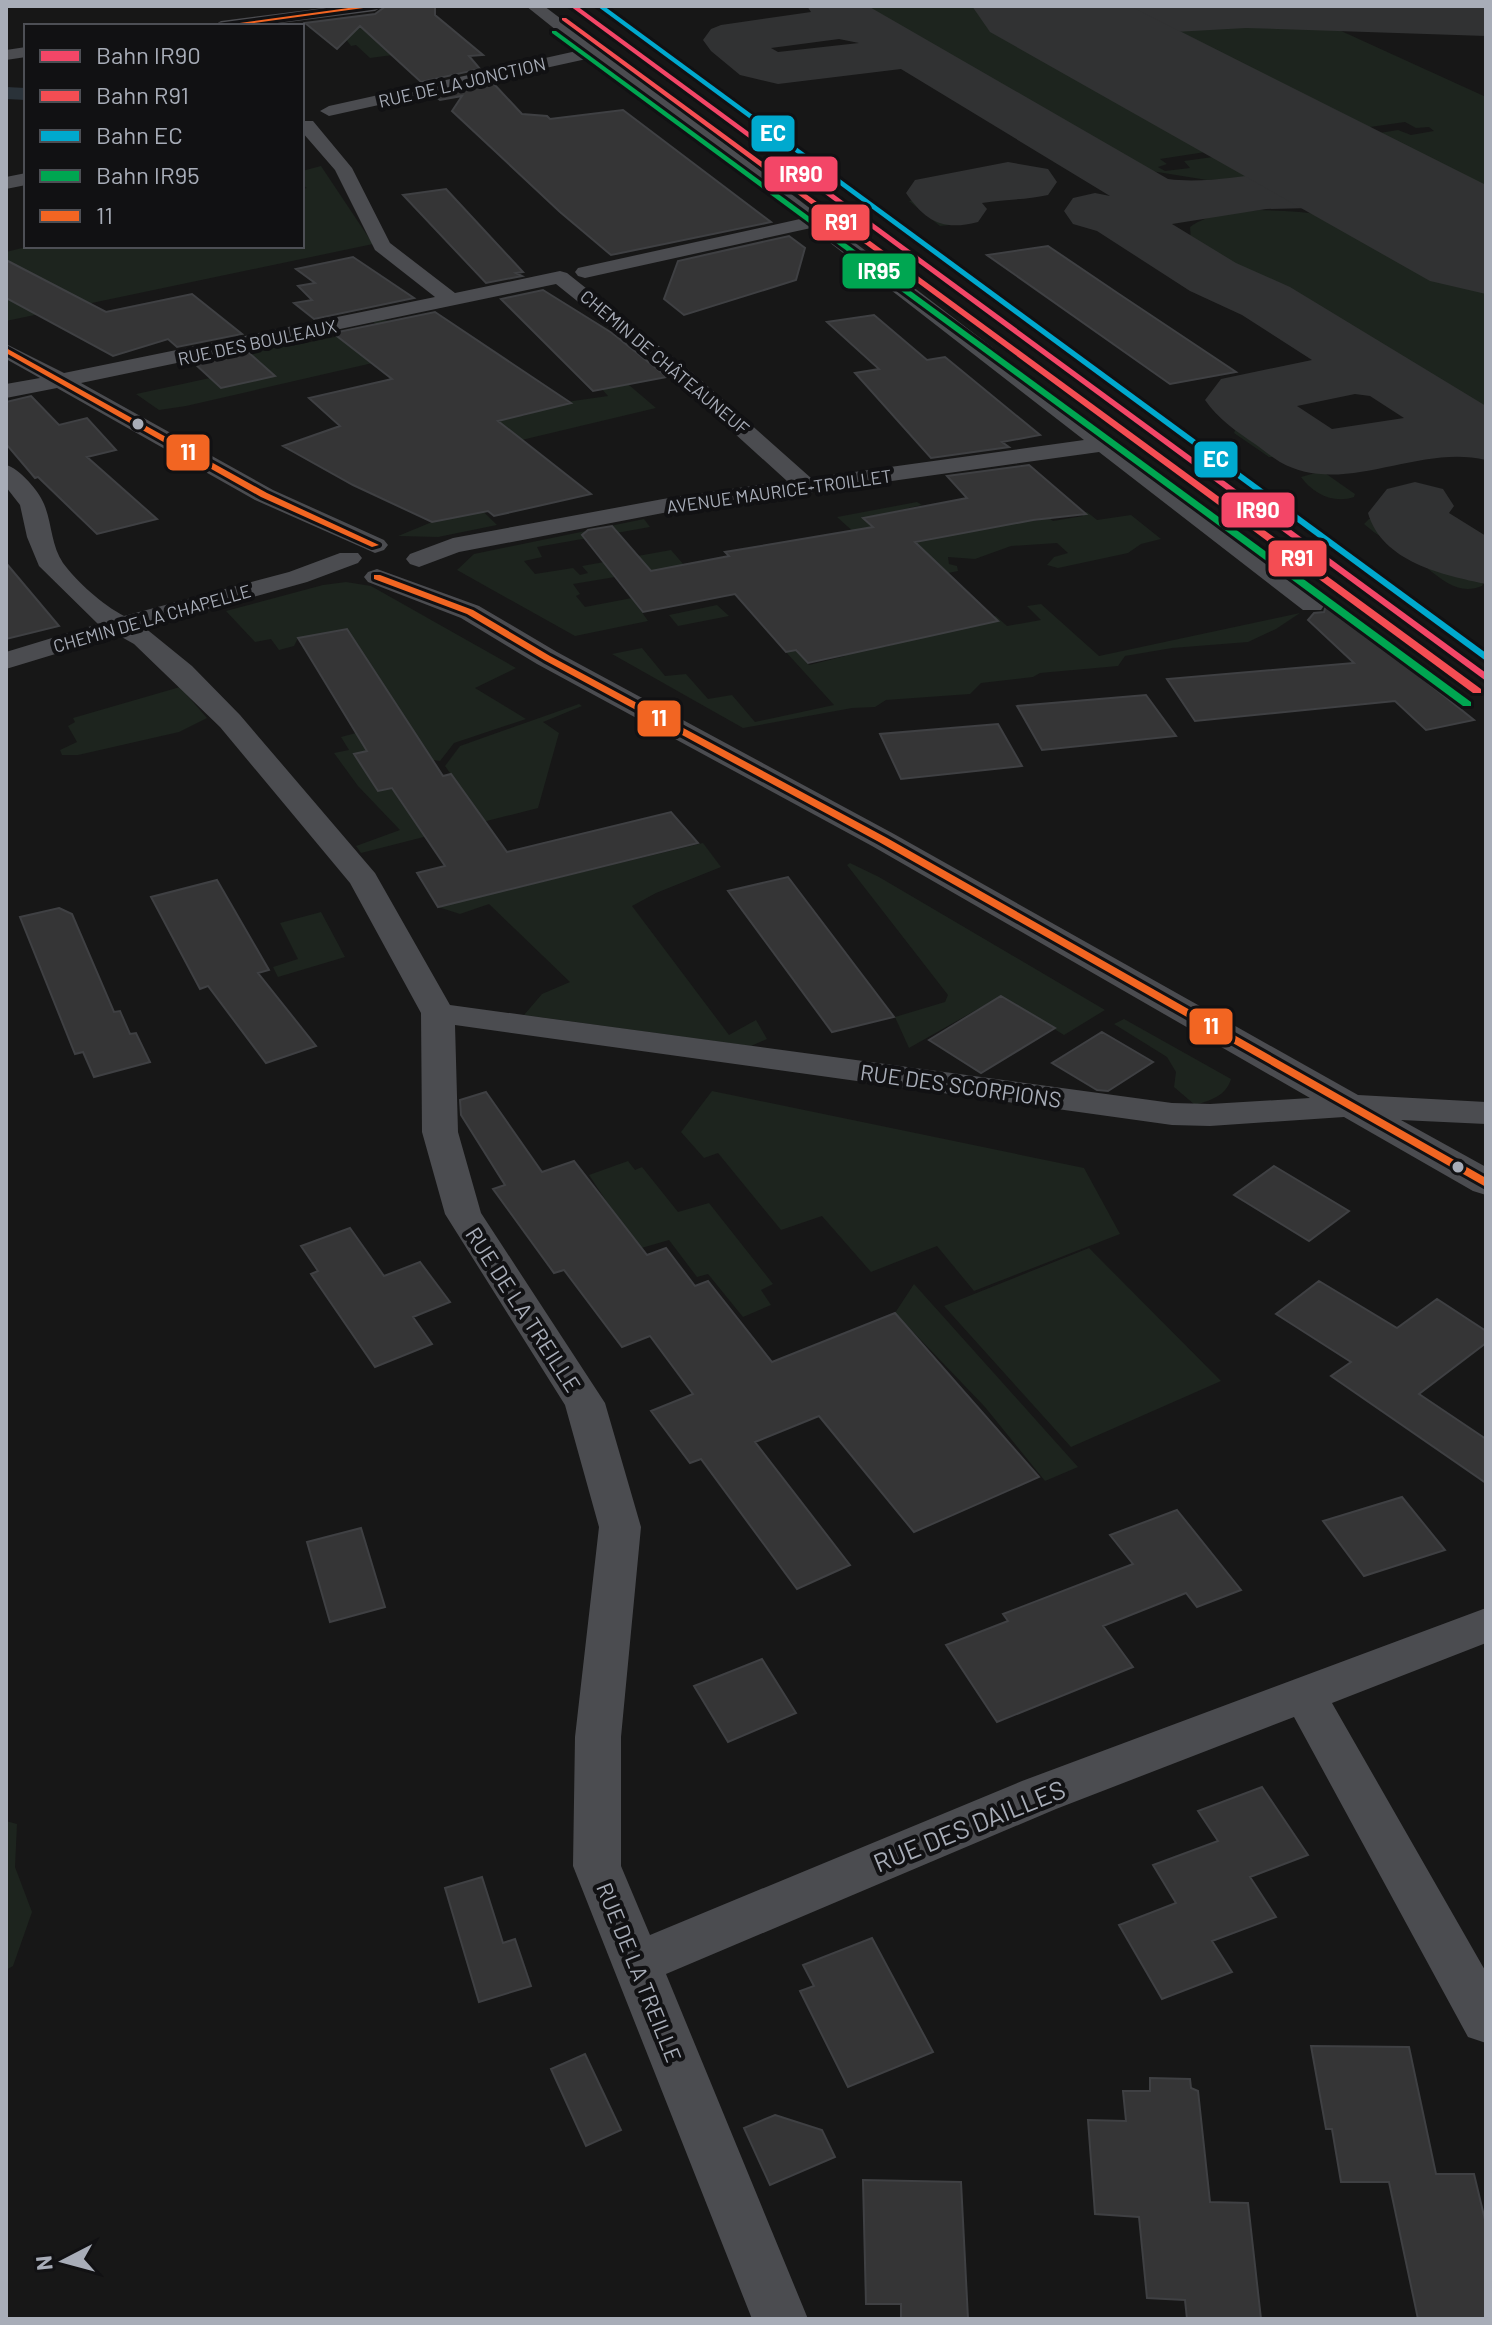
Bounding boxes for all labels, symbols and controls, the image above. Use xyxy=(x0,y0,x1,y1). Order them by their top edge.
legend xyxy=(24,24,304,248)
text: Bahn IR90 xyxy=(96,40,201,69)
street label: RUE DE LA JONCTION xyxy=(376,52,548,112)
text: Bahn R91 xyxy=(96,80,189,109)
line badge: EC xyxy=(750,114,796,153)
text: EC xyxy=(760,119,786,145)
text: Bahn EC xyxy=(96,120,183,149)
line badge: IR90 xyxy=(763,155,839,193)
text: Bahn IR95 xyxy=(96,160,200,189)
text: IR90 xyxy=(779,160,823,186)
text: 11 xyxy=(96,200,113,229)
line badge: R91 xyxy=(810,203,871,242)
text: R91 xyxy=(825,208,857,234)
line badge: IR95 xyxy=(841,252,917,290)
text: IR95 xyxy=(858,257,901,283)
street label: CHEMIN DE CHÂTEAUNEUF xyxy=(576,285,754,439)
street label: RUE DES BOULEAUX xyxy=(176,314,338,370)
unlabelled marker xyxy=(130,416,146,432)
line badge: 11 xyxy=(165,433,211,472)
text: 11 xyxy=(180,438,196,464)
line badge: EC xyxy=(1193,440,1239,479)
text: EC xyxy=(1203,445,1229,471)
street label: AVENUE MAURICE-TROILLET xyxy=(665,464,893,518)
line badge: IR90 xyxy=(1220,491,1296,529)
text: IR90 xyxy=(1236,496,1280,522)
line badge: R91 xyxy=(1267,539,1328,578)
text: R91 xyxy=(1281,544,1313,570)
street label: CHEMIN DE LA CHAPELLE xyxy=(51,579,253,657)
line badge: 11 xyxy=(636,699,682,738)
text: 11 xyxy=(651,704,667,730)
line badge: 11 xyxy=(1188,1007,1234,1046)
text: 11 xyxy=(1203,1012,1219,1038)
street label: RUE DES SCORPIONS xyxy=(859,1058,1063,1112)
unlabelled marker xyxy=(1450,1159,1466,1175)
street label: RUE DE LA TREILLE xyxy=(461,1222,587,1396)
street label: RUE DES DAILLES xyxy=(868,1772,1070,1878)
street label: RUE DE LA TREILLE xyxy=(592,1878,688,2066)
north arrow xyxy=(24,2221,104,2301)
text: N xyxy=(29,2255,57,2272)

